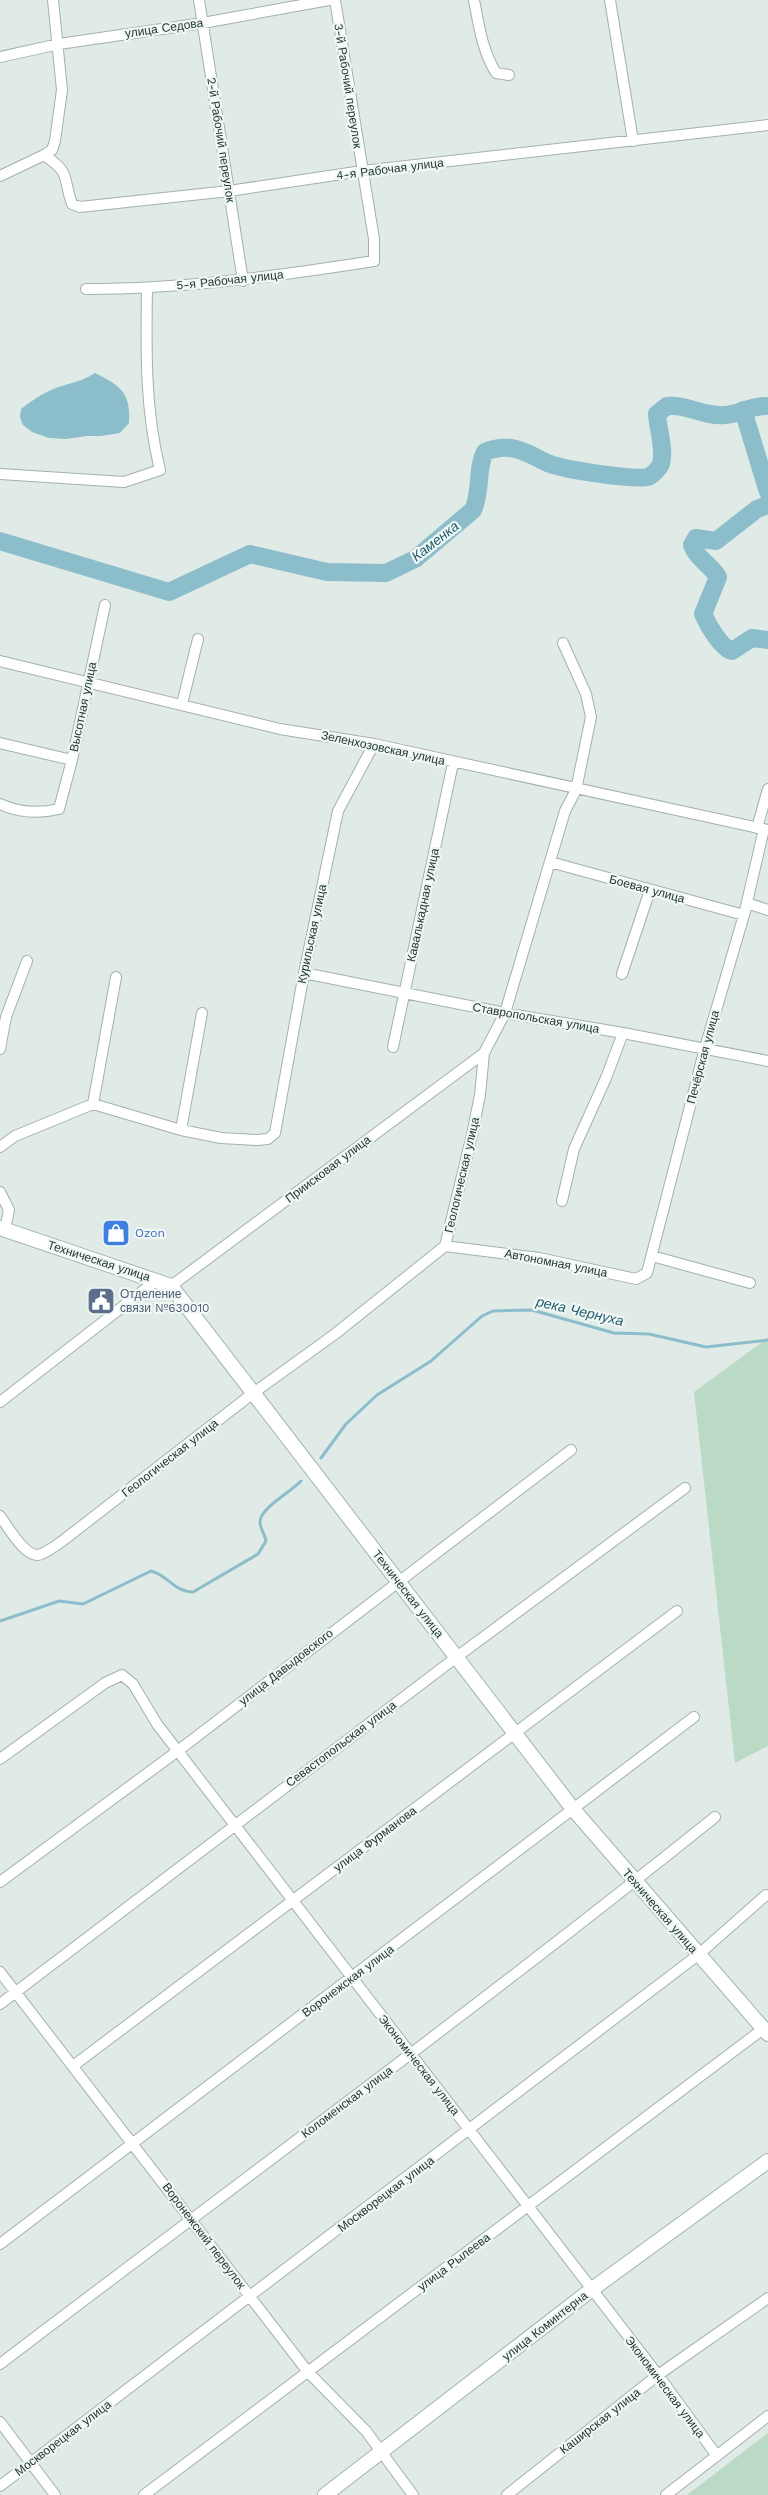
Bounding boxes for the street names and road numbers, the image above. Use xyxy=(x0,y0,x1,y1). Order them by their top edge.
street label: улица Седова xyxy=(124,16,204,40)
street label: 3-й Рабочий переулок xyxy=(331,22,365,150)
street label: 2-й Рабочий переулок xyxy=(204,77,238,204)
street label: 4-я Рабочая улица xyxy=(335,155,445,183)
street label: 5-я Рабочая улица xyxy=(176,267,285,293)
street label: Высотная улица xyxy=(67,660,99,753)
street label: Зеленхозовская улица xyxy=(320,728,447,768)
street label: Кавалькадная улица xyxy=(404,847,442,963)
street label: Боевая улица xyxy=(608,872,687,906)
street label: Курильская улица xyxy=(295,883,329,985)
street label: Ставропольская улица xyxy=(472,1000,601,1036)
street label: Печёрская улица xyxy=(684,1008,722,1105)
street label: Геологическая улица xyxy=(442,1115,482,1234)
street label: Приисковая улица xyxy=(283,1132,374,1206)
street label: Техническая улица xyxy=(46,1238,152,1284)
street label: Автономная улица xyxy=(503,1246,609,1280)
street label: Геологическая улица xyxy=(119,1416,221,1500)
street label: Техническая улица xyxy=(370,1547,447,1641)
street label: улица Давыдовского xyxy=(236,1626,336,1708)
street label: Севастопольская улица xyxy=(283,1698,399,1790)
street label: улица Фурманова xyxy=(331,1803,419,1875)
street label: Техническая улица xyxy=(620,1866,701,1956)
street label: Воронежская улица xyxy=(299,1942,397,2020)
street label: Экономическая улица xyxy=(375,2012,463,2118)
street label: Коломенская улица xyxy=(299,2063,396,2141)
street label: Москворецкая улица xyxy=(335,2153,437,2235)
street label: Воронежский переулок xyxy=(160,2180,249,2292)
street label: улица Рылеева xyxy=(415,2230,493,2294)
street label: улица Коминтерна xyxy=(500,2288,591,2364)
street label: Экономическая улица xyxy=(622,2333,708,2441)
street label: Каширская улица xyxy=(557,2385,643,2457)
street label: Москворецкая улица xyxy=(12,2397,114,2479)

